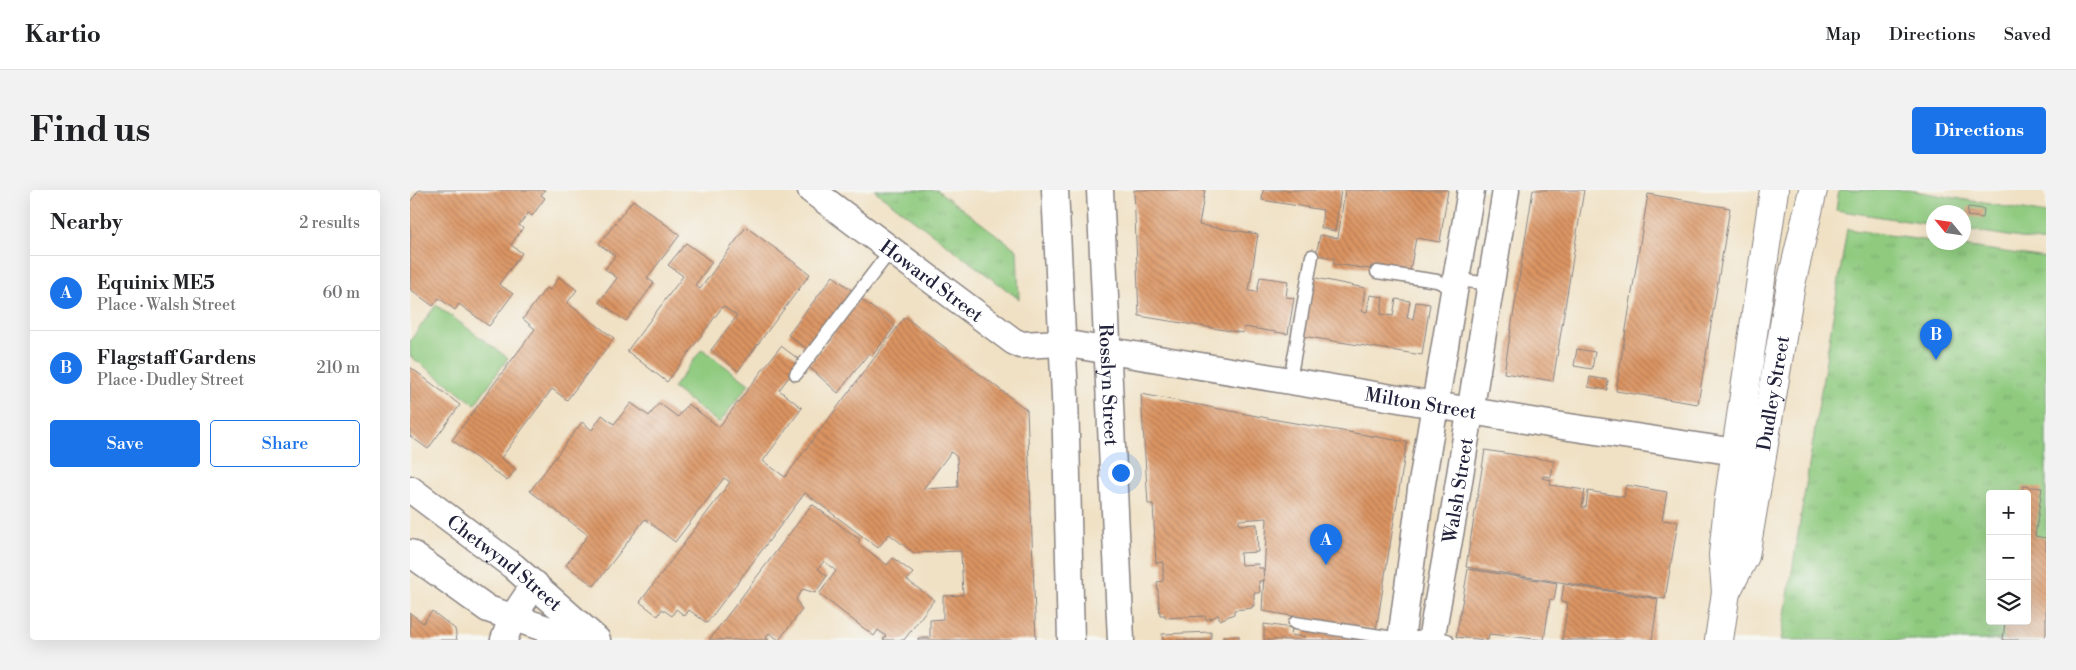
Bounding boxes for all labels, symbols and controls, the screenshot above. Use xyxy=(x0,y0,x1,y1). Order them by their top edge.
text: Kartio xyxy=(25,20,101,50)
text: Map xyxy=(1825,23,1861,46)
text: Directions xyxy=(1889,23,1976,46)
text: Saved xyxy=(2004,23,2051,46)
button: Directions xyxy=(1912,107,2046,154)
text: Find us xyxy=(30,109,150,152)
north arrow xyxy=(1926,205,1971,250)
text: Nearby xyxy=(50,210,123,236)
text: 2 results xyxy=(299,213,360,233)
street label: Howard Street xyxy=(875,235,988,328)
text: Equinix ME5 xyxy=(97,271,215,295)
text: A xyxy=(60,283,72,303)
text: 60 m xyxy=(322,283,360,303)
text: Place · Walsh Street xyxy=(97,295,236,315)
pin: B xyxy=(1920,319,1952,360)
street label: Rosslyn Street xyxy=(1093,323,1123,447)
street label: Dudley Street xyxy=(1752,334,1795,453)
text: Flagstaff Gardens xyxy=(97,346,256,370)
text: B xyxy=(60,358,72,378)
text: 210 m xyxy=(316,358,360,378)
text: Place · Dudley Street xyxy=(97,370,244,390)
street label: Milton Street xyxy=(1363,383,1479,425)
button: Save xyxy=(50,420,200,467)
button: Share xyxy=(210,420,360,467)
street label: Walsh Street xyxy=(1437,436,1479,546)
your location xyxy=(1108,460,1134,486)
map controls xyxy=(1986,490,2031,625)
button: + xyxy=(1986,490,2031,535)
street label: Chetwynd Street xyxy=(442,510,567,617)
pin: A xyxy=(1310,524,1342,565)
button: − xyxy=(1986,535,2031,580)
button: layers xyxy=(1986,580,2031,625)

